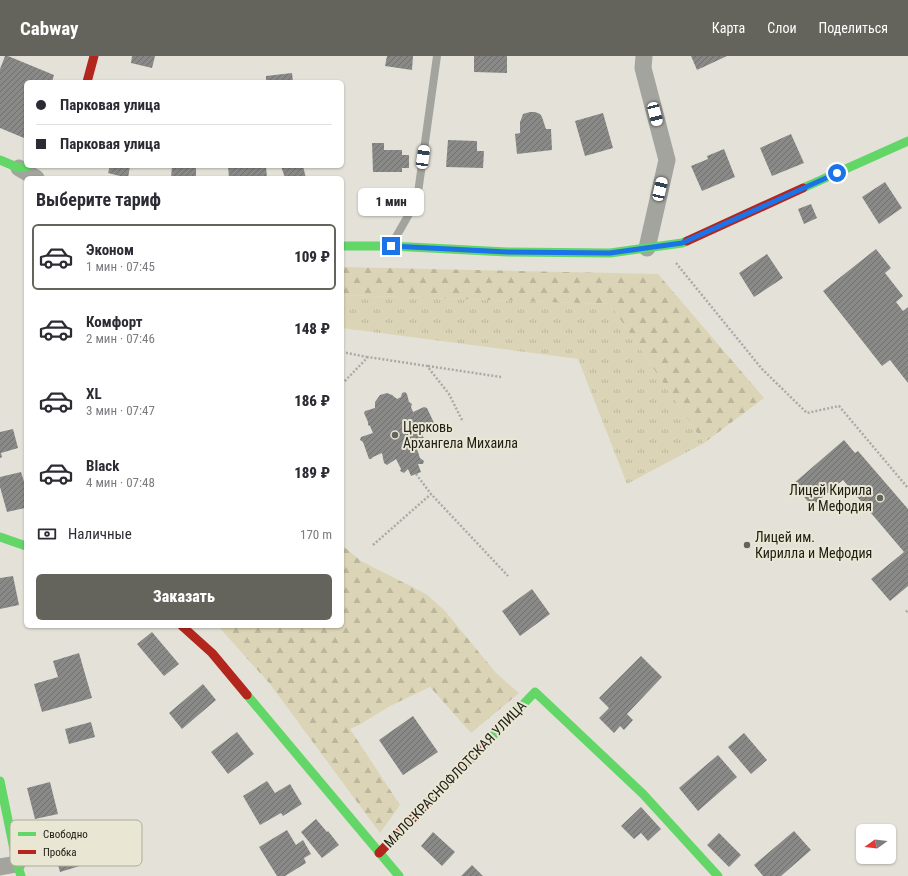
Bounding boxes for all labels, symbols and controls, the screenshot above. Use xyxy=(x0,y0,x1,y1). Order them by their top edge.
text: Cabway xyxy=(20,17,79,40)
text: Карта xyxy=(712,20,745,36)
text: Слои xyxy=(767,20,797,36)
text: Поделиться xyxy=(819,20,888,36)
text: Парковая улица xyxy=(60,96,160,114)
car xyxy=(646,101,664,127)
text: Парковая улица xyxy=(60,135,160,153)
car xyxy=(415,144,431,170)
route start xyxy=(828,164,846,182)
car xyxy=(651,176,669,202)
callout: 1 мин xyxy=(358,188,424,216)
text: Выберите тариф xyxy=(36,189,161,210)
text: 1 мин xyxy=(375,194,407,209)
route end xyxy=(382,237,400,255)
icon: car xyxy=(38,239,74,275)
text: Эконом xyxy=(86,241,134,259)
text: 109 ₽ xyxy=(294,248,330,266)
text: 1 мин · 07:45 xyxy=(86,259,155,274)
icon: car xyxy=(38,311,74,347)
text: Комфорт xyxy=(86,313,143,331)
text: 148 ₽ xyxy=(294,320,330,338)
text: 2 мин · 07:46 xyxy=(86,331,155,346)
icon: car xyxy=(38,383,74,419)
text: XL xyxy=(86,385,102,403)
text: 186 ₽ xyxy=(294,392,330,410)
text: 3 мин · 07:47 xyxy=(86,403,155,418)
place label: Церковь Архангела Михаила xyxy=(403,419,518,451)
marker: Церковь Архангела Михаила xyxy=(390,430,400,440)
icon: car xyxy=(38,455,74,491)
text: Black xyxy=(86,457,119,475)
text: 189 ₽ xyxy=(294,464,330,482)
text: 4 мин · 07:48 xyxy=(86,475,155,490)
place label: Лицей Кирила и Мефодия xyxy=(789,482,872,514)
marker: Лицей Кирила и Мефодия xyxy=(875,493,885,503)
icon: cash xyxy=(36,523,58,545)
text: Наличные xyxy=(68,525,132,543)
text: 170 m xyxy=(300,527,332,542)
place label: Лицей им. Кирилла и Мефодия xyxy=(755,529,872,561)
marker: Лицей им. Кирилла и Мефодия xyxy=(742,540,752,550)
button: Заказать xyxy=(36,574,332,620)
street label: МАЛО-КРАСНОФЛОТСКАЯ УЛИЦА xyxy=(381,698,529,850)
legend xyxy=(10,820,142,866)
north arrow xyxy=(856,824,896,864)
map controls xyxy=(856,824,896,864)
text: Свободно xyxy=(43,828,88,841)
text: Пробка xyxy=(43,846,77,859)

